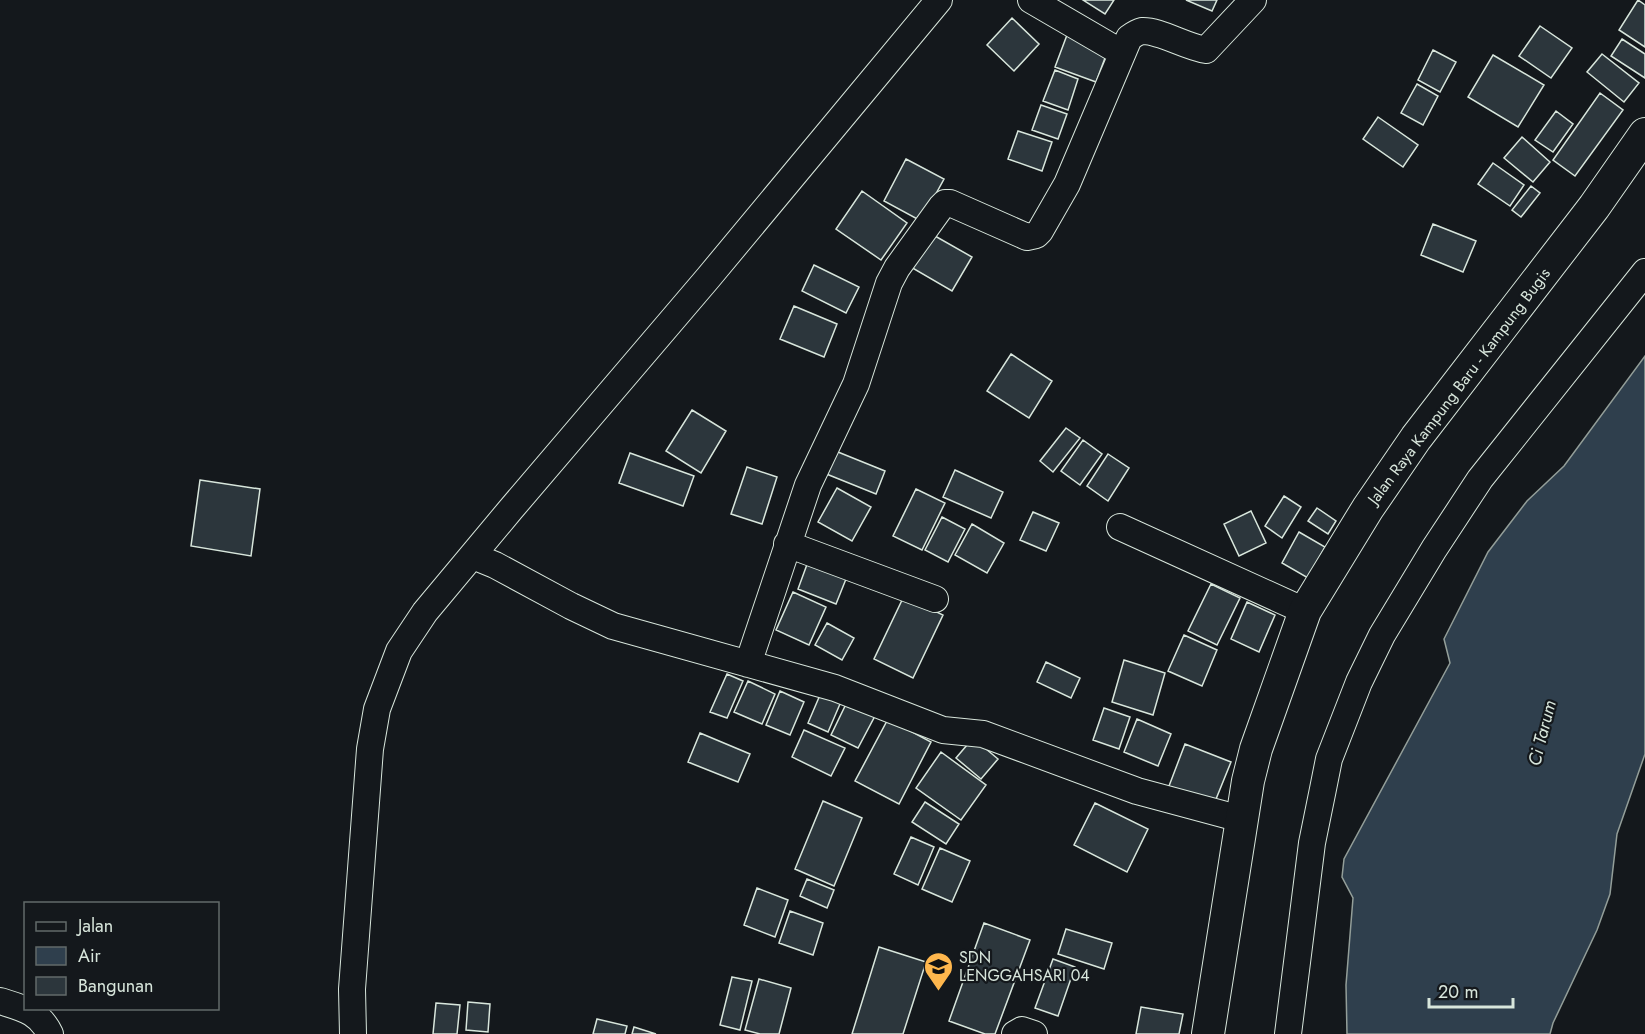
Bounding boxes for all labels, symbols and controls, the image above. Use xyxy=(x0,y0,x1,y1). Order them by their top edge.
street label: Jalan Raya Kampung Baru - Kampung Bugis xyxy=(1361,263,1556,511)
water label: Ci Tarum xyxy=(1521,697,1563,769)
legend xyxy=(24,902,219,1010)
text: Jalan xyxy=(76,913,113,939)
text: Air xyxy=(78,943,102,969)
place label: SDN LENGGAHSARI 04 xyxy=(959,946,1090,987)
school or university icon: SDN LENGGAHSARI 04 xyxy=(922,950,954,992)
scale bar xyxy=(1429,971,1513,1009)
text: Bangunan xyxy=(78,973,153,999)
text: 20 m xyxy=(1438,979,1478,1005)

